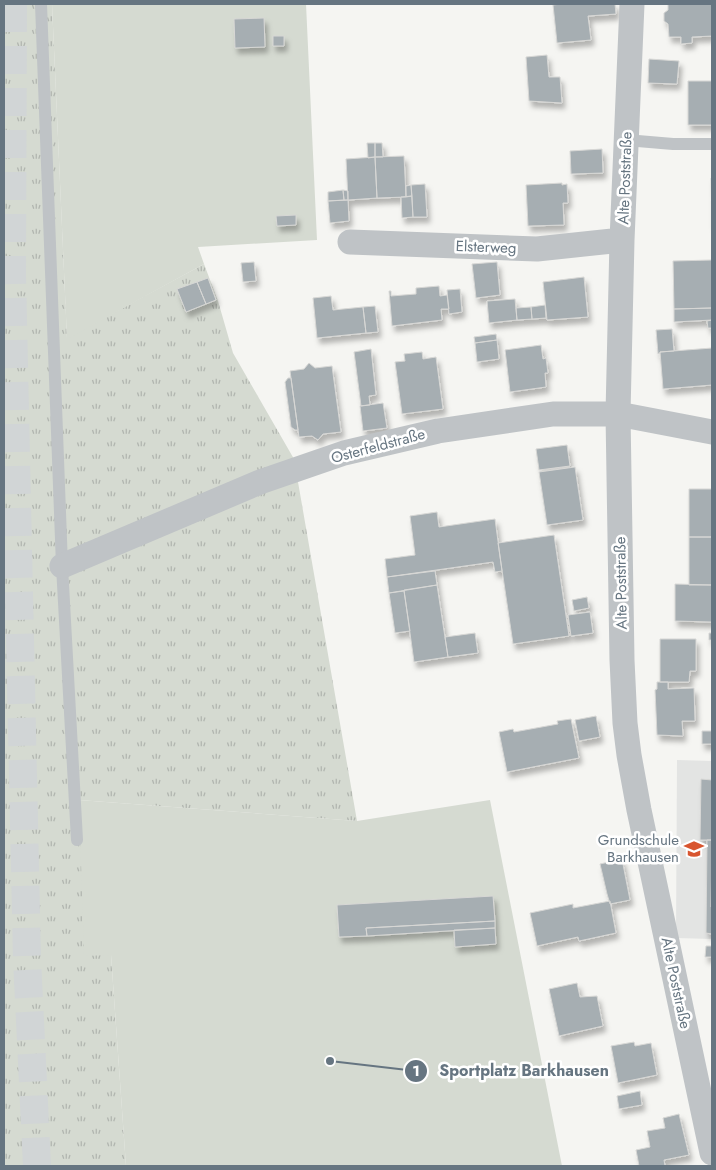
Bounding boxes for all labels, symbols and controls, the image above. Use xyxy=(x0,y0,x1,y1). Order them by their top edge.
street label: Alte Poststraße xyxy=(612,131,638,225)
street label: Elsterweg xyxy=(455,235,517,259)
street label: Osterfeldstraße xyxy=(329,423,428,469)
street label: Alte Poststraße xyxy=(609,536,633,630)
place label: Grundschule Barkhausen xyxy=(598,829,679,868)
school or university icon: Grundschule Barkhausen xyxy=(683,838,705,860)
street label: Alte Poststraße xyxy=(656,935,696,1031)
callout: Sportplatz Barkhausen xyxy=(404,1055,618,1086)
text: Sportplatz Barkhausen xyxy=(439,1059,609,1082)
text: 1 xyxy=(412,1060,420,1082)

